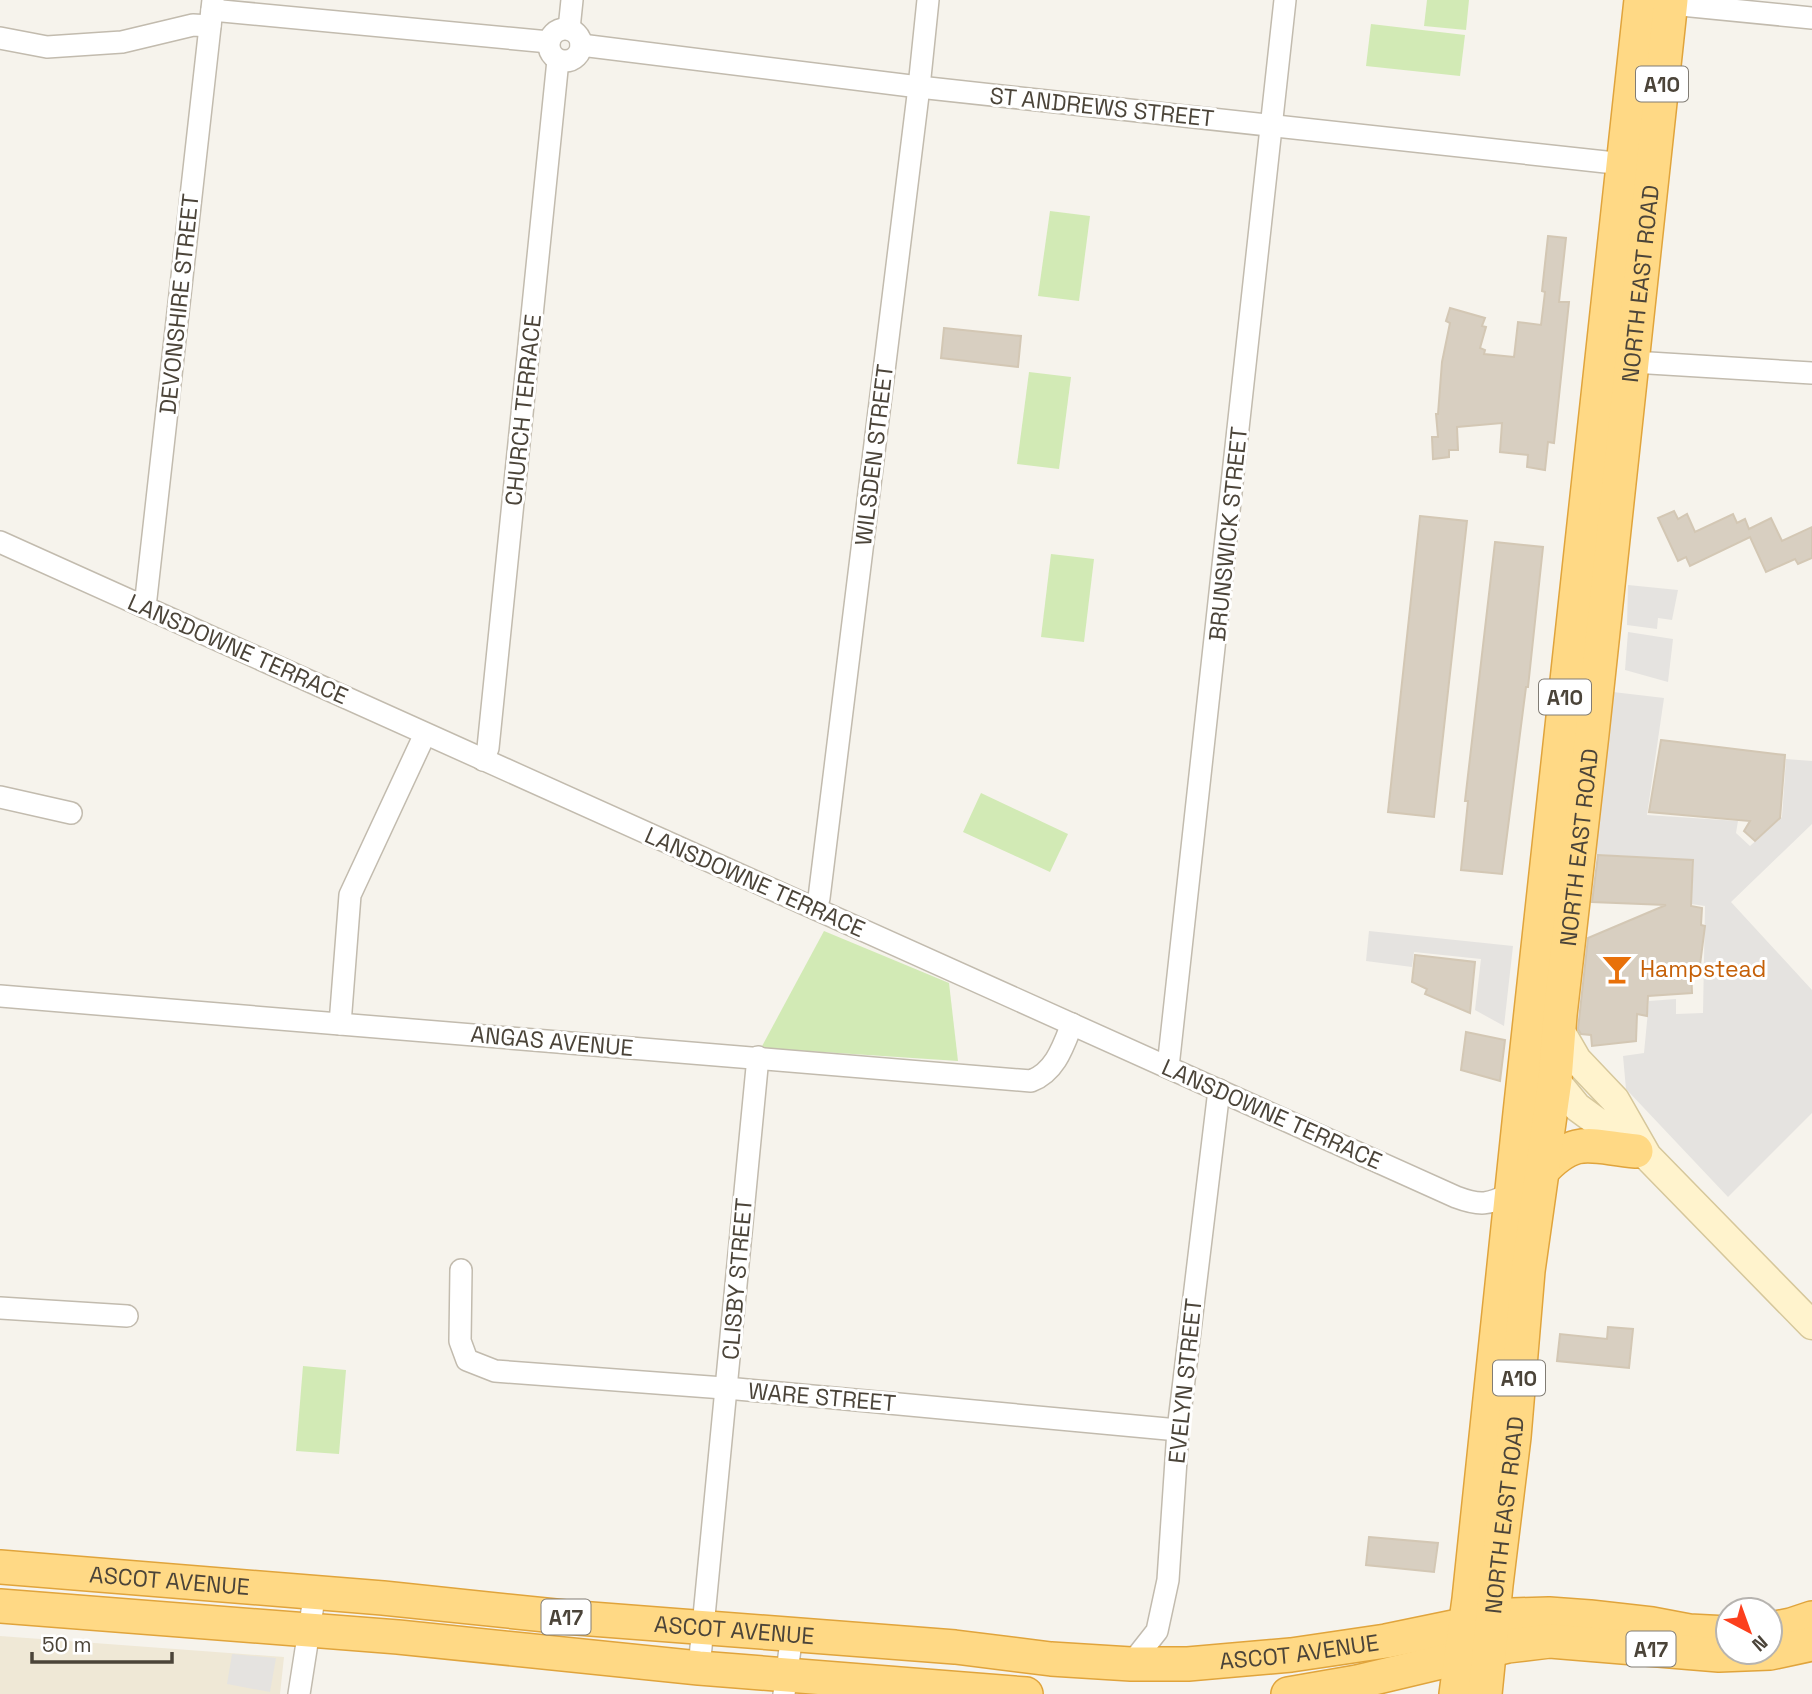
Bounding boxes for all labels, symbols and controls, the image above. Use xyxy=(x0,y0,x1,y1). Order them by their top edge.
road number: A10 xyxy=(1636,66,1688,102)
street label: ST ANDREWS STREET xyxy=(988,80,1216,134)
street label: NORTH EAST ROAD xyxy=(1615,183,1666,384)
street label: DEVONSHIRE STREET xyxy=(152,192,206,416)
street label: CHURCH TERRACE xyxy=(498,313,548,507)
street label: WILSDEN STREET xyxy=(848,363,900,547)
street label: BRUNSWICK STREET xyxy=(1202,425,1254,643)
street label: LANSDOWNE TERRACE xyxy=(123,587,353,711)
road number: A10 xyxy=(1539,680,1591,714)
street label: NORTH EAST ROAD xyxy=(1553,747,1605,948)
street label: LANSDOWNE TERRACE xyxy=(640,820,870,944)
bar icon: Hampstead xyxy=(1600,952,1634,986)
place label: Hampstead xyxy=(1640,954,1766,984)
street label: ANGAS AVENUE xyxy=(469,1019,635,1063)
street label: LANSDOWNE TERRACE xyxy=(1157,1052,1387,1176)
street label: CLISBY STREET xyxy=(715,1197,759,1361)
street label: EVELYN STREET xyxy=(1161,1297,1209,1465)
road number: A10 xyxy=(1493,1360,1545,1396)
street label: WARE STREET xyxy=(747,1376,897,1418)
street label: NORTH EAST ROAD xyxy=(1478,1415,1531,1615)
street label: ASCOT AVENUE xyxy=(88,1559,251,1602)
north arrow xyxy=(1714,1596,1784,1666)
road number: A17 xyxy=(542,1600,590,1634)
street label: ASCOT AVENUE xyxy=(653,1609,815,1651)
scale bar xyxy=(32,1620,172,1664)
street label: ASCOT AVENUE xyxy=(1218,1627,1381,1676)
text: N xyxy=(1747,1630,1773,1657)
text: 50 m xyxy=(42,1631,92,1658)
road number: A17 xyxy=(1626,1632,1676,1666)

